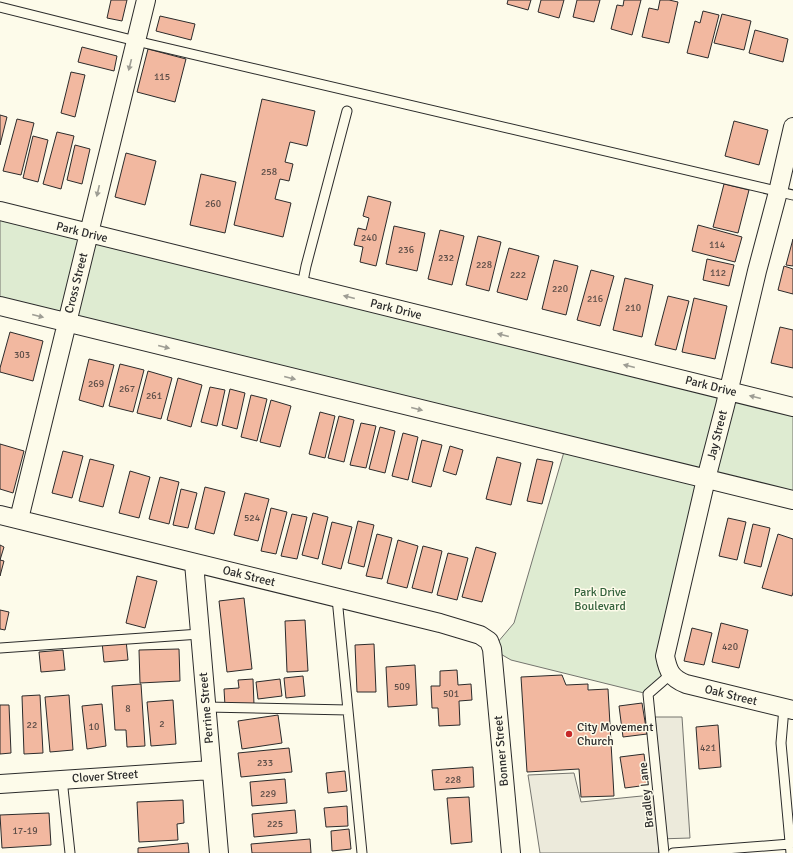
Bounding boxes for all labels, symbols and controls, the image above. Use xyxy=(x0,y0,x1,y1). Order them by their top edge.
one-way arrow xyxy=(127,59,133,71)
house number: 115 xyxy=(154,71,170,83)
house number: 258 xyxy=(261,166,277,178)
one-way arrow xyxy=(95,185,101,197)
house number: 260 xyxy=(205,198,221,210)
street label: Park Drive xyxy=(55,219,109,246)
house number: 240 xyxy=(361,232,377,244)
house number: 114 xyxy=(709,239,726,251)
house number: 236 xyxy=(398,244,414,256)
street label: Cross Street xyxy=(62,251,91,315)
house number: 232 xyxy=(438,252,454,264)
house number: 228 xyxy=(476,259,492,271)
house number: 112 xyxy=(710,267,726,279)
house number: 222 xyxy=(510,269,526,281)
house number: 220 xyxy=(552,283,568,295)
house number: 216 xyxy=(587,293,603,305)
one-way arrow xyxy=(343,294,355,300)
street label: Park Drive xyxy=(369,296,423,323)
house number: 210 xyxy=(625,302,641,314)
one-way arrow xyxy=(32,313,44,319)
one-way arrow xyxy=(496,332,509,338)
one-way arrow xyxy=(158,344,170,350)
house number: 303 xyxy=(14,349,30,361)
one-way arrow xyxy=(623,363,635,369)
street label: Park Drive xyxy=(684,373,738,400)
one-way arrow xyxy=(284,375,297,381)
house number: 269 xyxy=(88,378,104,390)
house number: 267 xyxy=(119,383,135,395)
house number: 261 xyxy=(146,390,162,402)
one-way arrow xyxy=(749,394,761,400)
one-way arrow xyxy=(410,406,423,412)
street label: Jay Street xyxy=(704,409,731,461)
house number: 524 xyxy=(244,512,261,524)
street label: Oak Street xyxy=(221,563,277,590)
park label: Park Drive Boulevard xyxy=(574,585,626,614)
house number: 420 xyxy=(722,641,738,653)
street label: Perrine Street xyxy=(196,672,217,744)
house number: 509 xyxy=(394,681,410,693)
street label: Oak Street xyxy=(703,682,759,709)
house number: 501 xyxy=(443,688,459,700)
house number: 8 xyxy=(125,703,131,715)
street label: Bonner Street xyxy=(491,715,512,787)
house number: 2 xyxy=(159,718,165,730)
house number: 22 xyxy=(27,719,37,731)
place label: City Movement Church xyxy=(577,720,653,749)
house number: 10 xyxy=(89,721,99,733)
marker: City Movement Church xyxy=(564,729,574,739)
house number: 421 xyxy=(700,742,716,754)
house number: 233 xyxy=(257,757,273,769)
street label: Bradley Lane xyxy=(636,761,657,829)
street label: Clover Street xyxy=(71,767,139,786)
house number: 228 xyxy=(445,774,461,786)
house number: 229 xyxy=(260,788,276,800)
house number: 225 xyxy=(267,818,283,830)
house number: 17-19 xyxy=(12,825,38,837)

